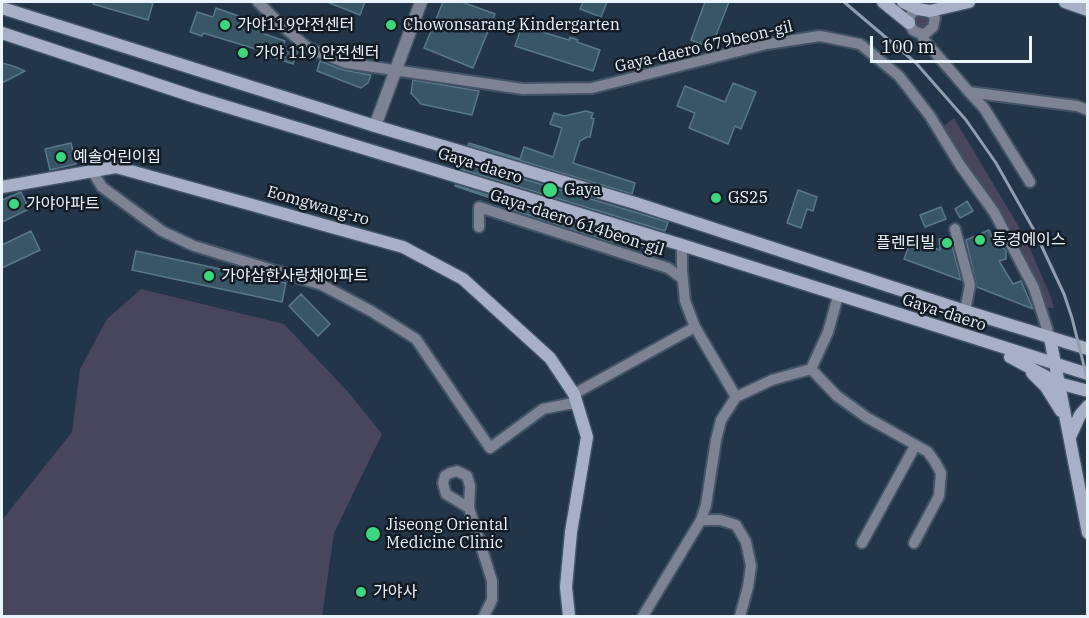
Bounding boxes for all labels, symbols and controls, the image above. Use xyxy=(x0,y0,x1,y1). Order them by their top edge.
place label: 가야119안전센터 xyxy=(237,15,354,35)
place label: Chowonsarang Kindergarten xyxy=(403,15,620,35)
street label: Gaya-daero 679beon-gil xyxy=(613,17,795,77)
marker: 가야119안전센터 xyxy=(218,18,232,32)
marker: Chowonsarang Kindergarten xyxy=(384,18,398,32)
scale bar xyxy=(873,24,1035,62)
text: 100 m xyxy=(881,35,935,58)
place label: 가야 119 안전센터 xyxy=(255,43,380,63)
marker: 가야 119 안전센터 xyxy=(236,46,250,60)
street label: Gaya-daero xyxy=(436,144,524,188)
place label: 예솔어린이집 xyxy=(73,147,161,167)
marker: 예솔어린이집 xyxy=(54,150,68,164)
place label: Gaya xyxy=(564,180,601,200)
marker: Gaya xyxy=(541,181,559,199)
street label: Eomgwang-ro xyxy=(265,182,371,230)
street label: Gaya-daero 614beon-gil xyxy=(487,186,667,260)
place label: GS25 xyxy=(728,188,768,208)
marker: GS25 xyxy=(709,191,723,205)
place label: 가야아파트 xyxy=(26,194,100,214)
marker: 가야아파트 xyxy=(7,197,21,211)
place label: 동경에이스 xyxy=(992,230,1066,250)
place label: 플렌티빌 xyxy=(876,233,935,253)
marker: 동경에이스 xyxy=(973,233,987,247)
marker: 플렌티빌 xyxy=(940,236,954,250)
place label: 가야삼한사랑채아파트 xyxy=(221,266,368,286)
marker: 가야삼한사랑채아파트 xyxy=(202,269,216,283)
street label: Gaya-daero xyxy=(900,290,988,336)
place label: Jiseong Oriental Medicine Clinic xyxy=(386,515,508,553)
marker: Jiseong Oriental Medicine Clinic xyxy=(364,525,382,543)
place label: 가야사 xyxy=(373,582,417,602)
marker: 가야사 xyxy=(354,585,368,599)

